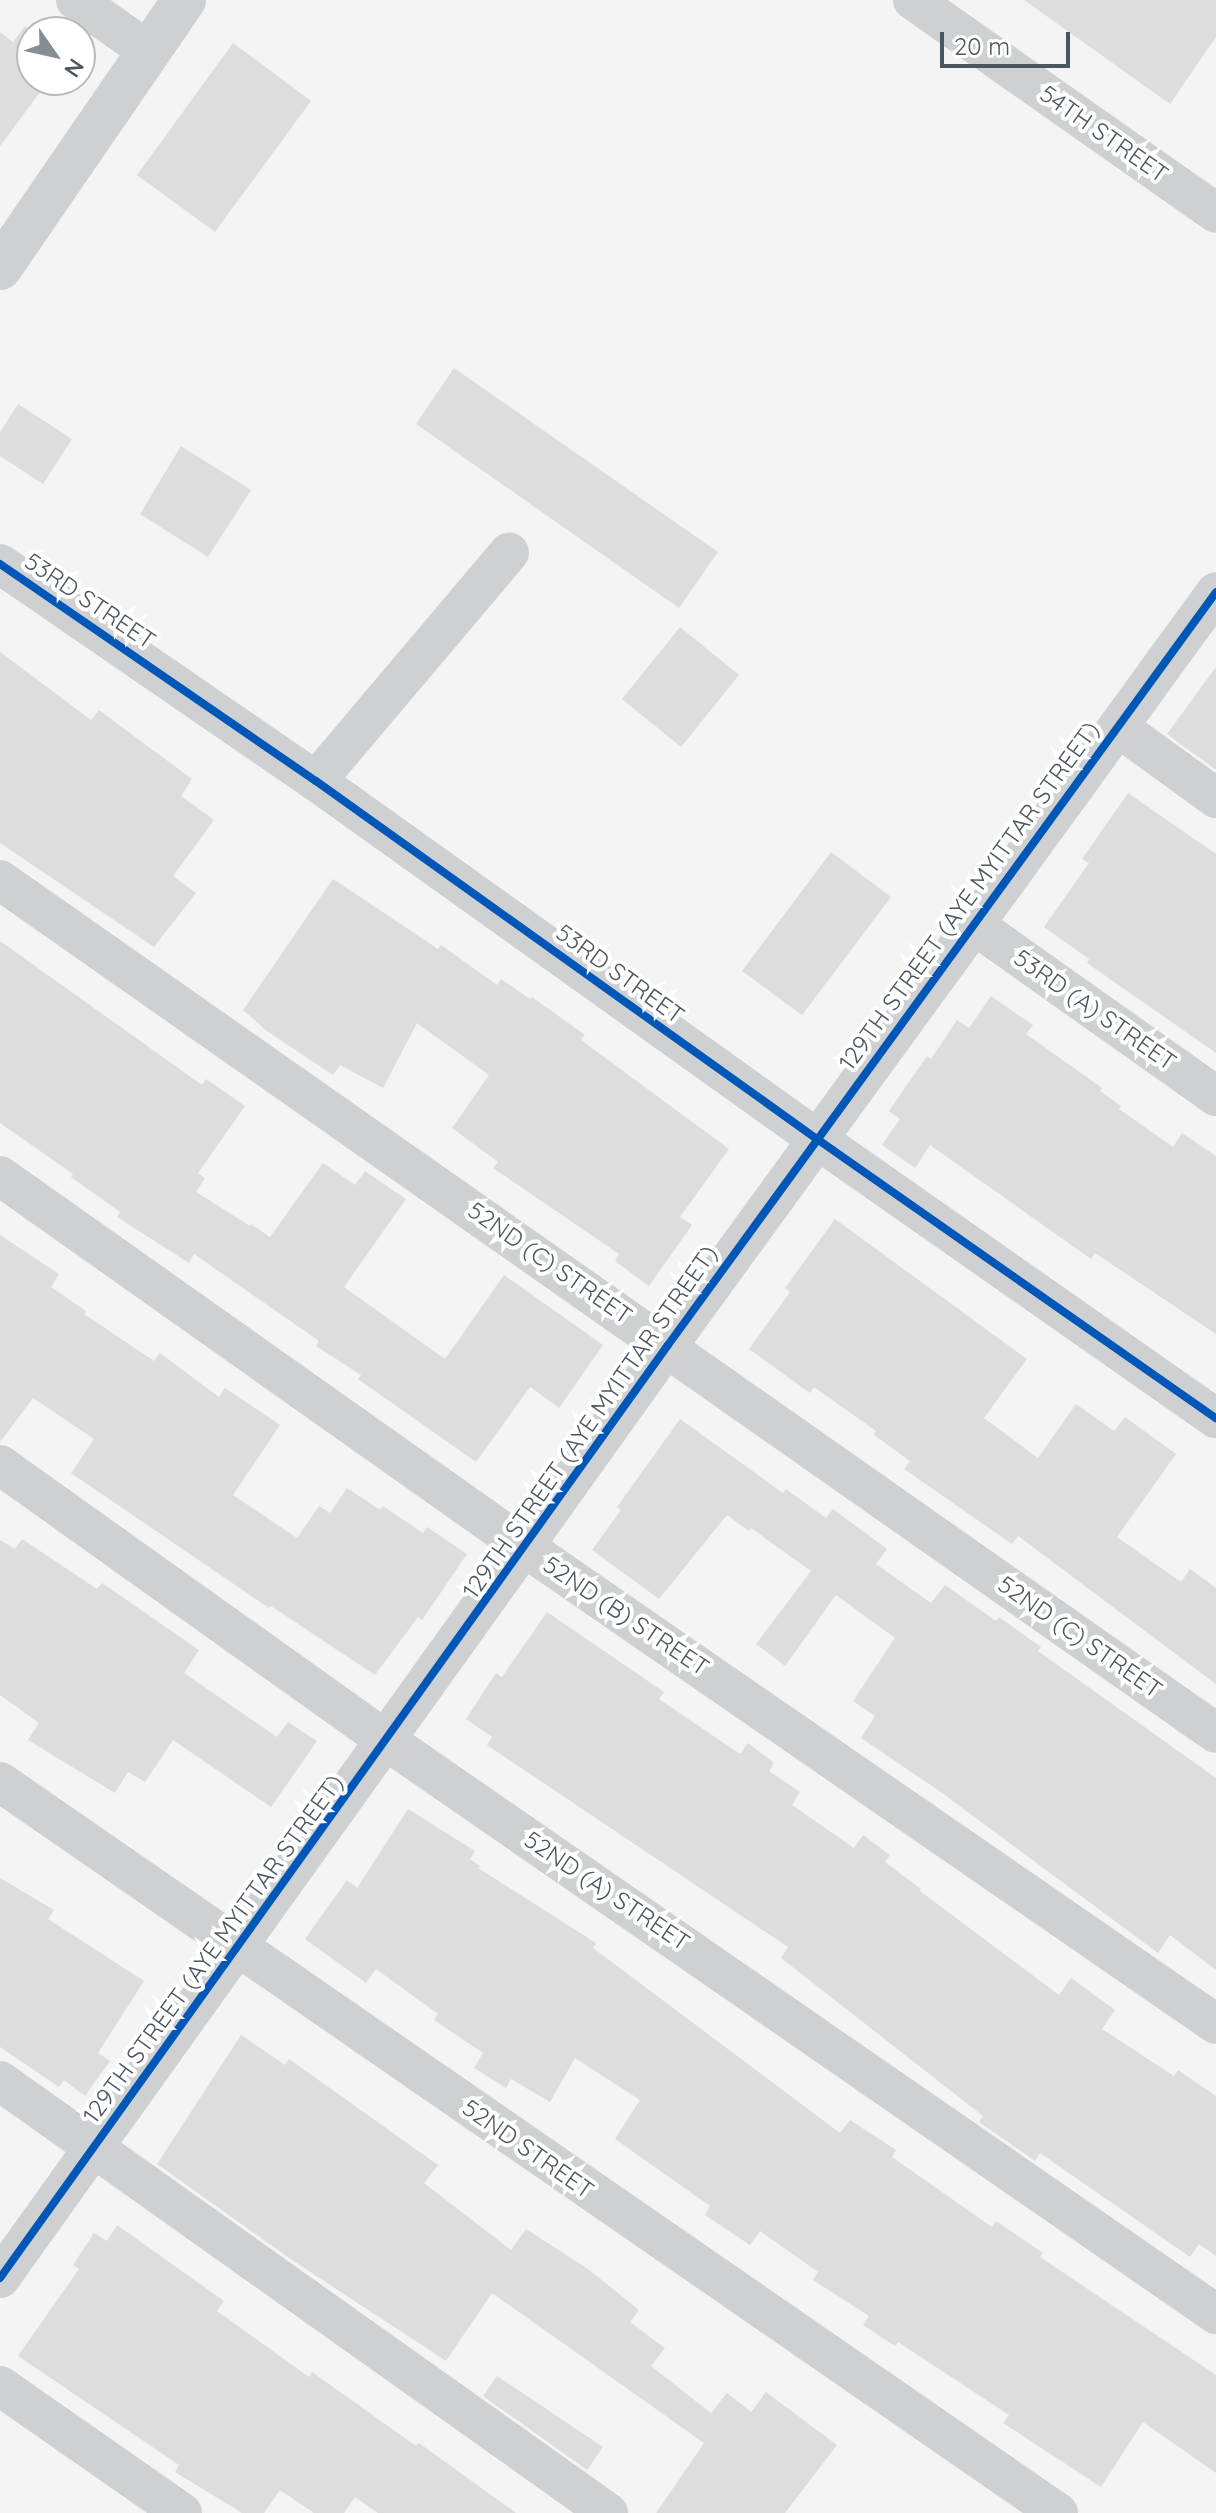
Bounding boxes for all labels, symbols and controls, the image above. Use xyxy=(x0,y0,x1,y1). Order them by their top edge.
north arrow xyxy=(16,16,96,96)
scale bar xyxy=(944,16,1074,66)
text: 20 m xyxy=(954,31,1010,61)
text: N xyxy=(58,54,90,83)
street label: 54TH STREET xyxy=(1034,79,1174,189)
street label: 53RD STREET xyxy=(19,547,161,655)
street label: 129TH STREET (AYE MYITTAR STREET) xyxy=(833,716,1105,1076)
street label: 53RD STREET xyxy=(550,918,690,1030)
street label: 53RD (A) STREET xyxy=(1008,943,1182,1077)
street label: 52ND (C) STREET xyxy=(462,1196,638,1330)
street label: 129TH STREET (AYE MYITTAR STREET) xyxy=(457,1240,723,1604)
street label: 52ND (B) STREET xyxy=(538,1550,714,1682)
street label: 52ND (C) STREET xyxy=(992,1570,1168,1704)
street label: 129TH STREET (AYE MYITTAR STREET) xyxy=(77,1769,349,2129)
street label: 52ND (A) STREET xyxy=(519,1825,695,1957)
street label: 52ND STREET xyxy=(457,2093,599,2205)

